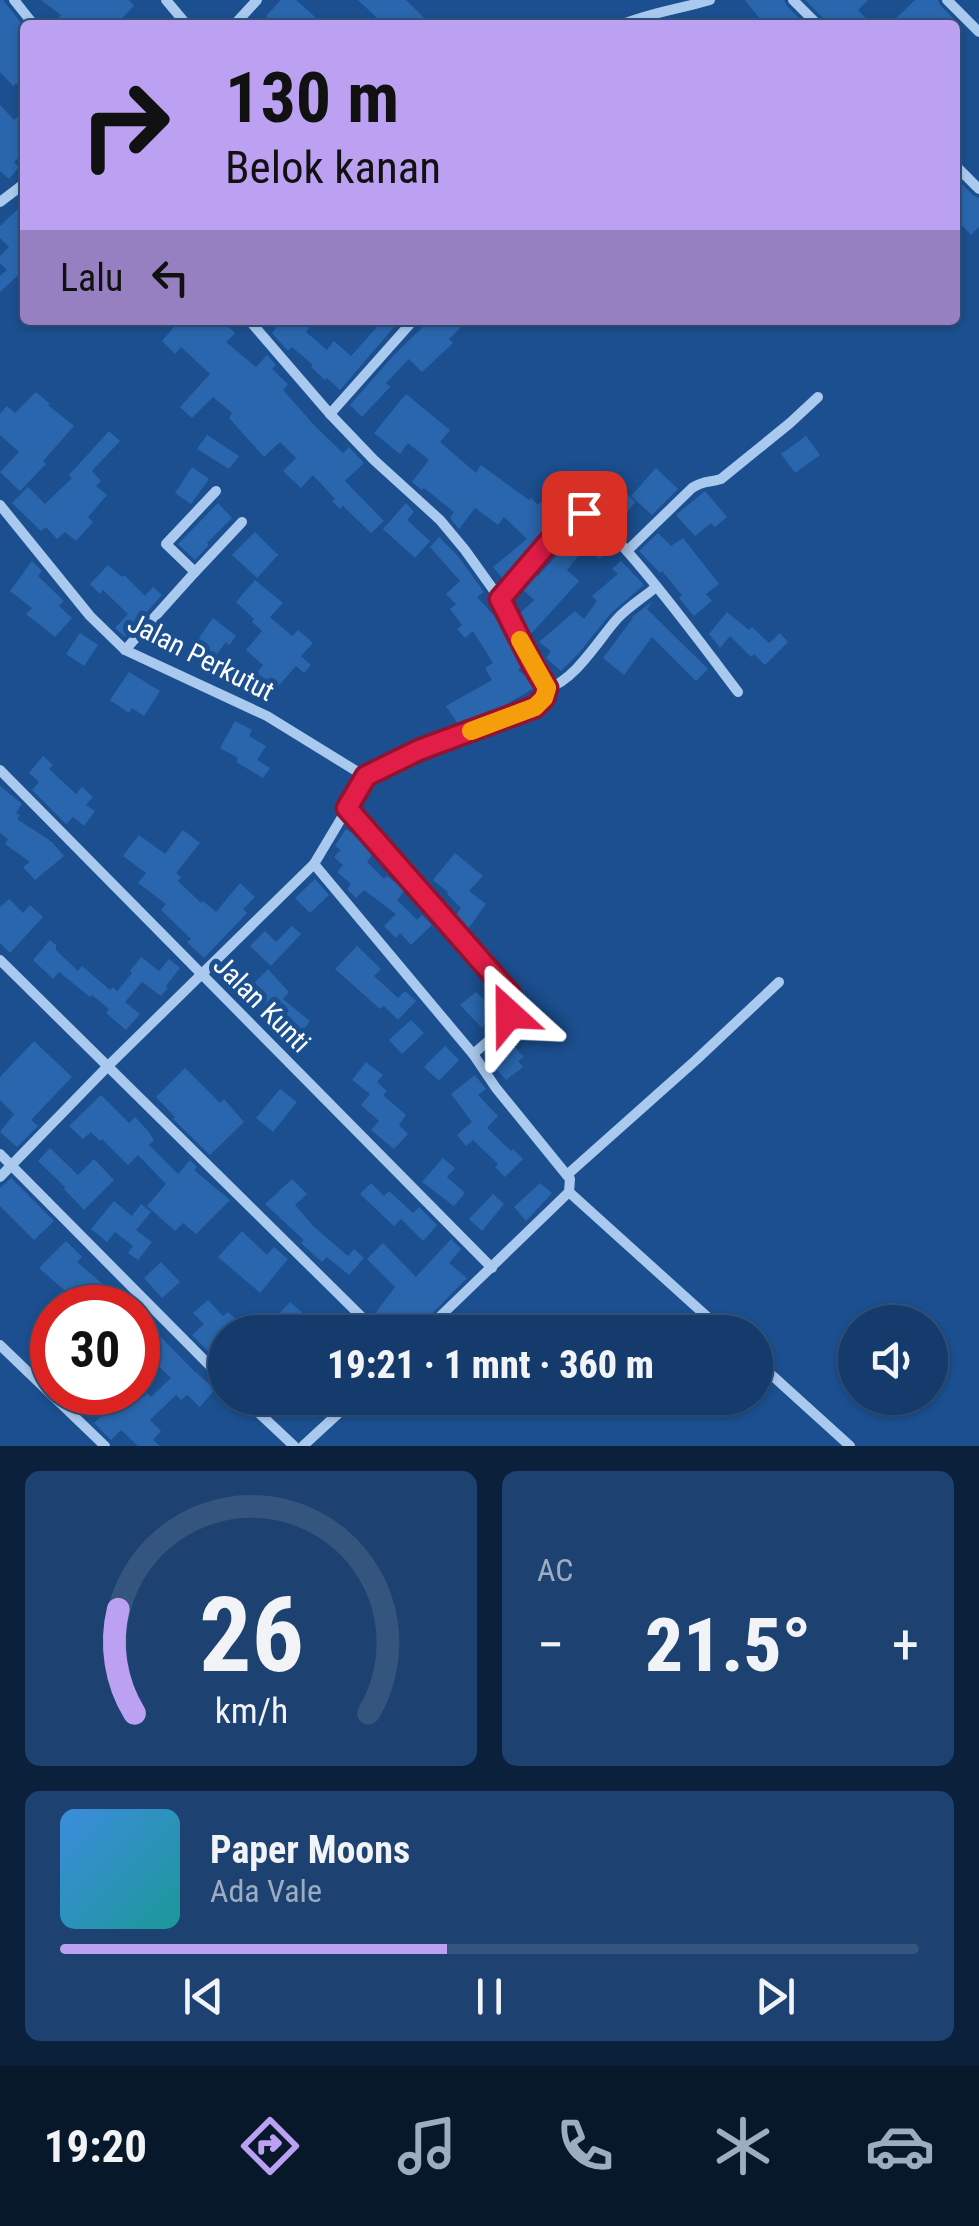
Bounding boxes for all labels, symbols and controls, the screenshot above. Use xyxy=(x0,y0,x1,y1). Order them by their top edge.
text: 130 m xyxy=(225,57,399,139)
icon: right xyxy=(60,60,190,190)
text: Belok kanan xyxy=(225,141,441,194)
icon: left xyxy=(143,250,198,305)
text: Lalu xyxy=(60,256,123,300)
pin xyxy=(542,471,627,556)
icon: arrive xyxy=(557,486,612,541)
street label: Jalan Perkutut xyxy=(122,606,280,708)
street label: Jalan Kunti xyxy=(207,949,317,1059)
position arrow xyxy=(457,962,561,1066)
speed limit sign: 30 xyxy=(30,1285,160,1415)
map controls xyxy=(838,1305,948,1415)
button: sound xyxy=(838,1305,948,1415)
text: 19:21 · 1 mnt · 360 m xyxy=(327,1343,654,1387)
text: AC xyxy=(537,1551,573,1589)
text: 26 xyxy=(198,1575,304,1696)
text: 21.5° xyxy=(645,1601,811,1689)
text: − xyxy=(537,1613,565,1677)
text: + xyxy=(892,1613,919,1677)
text: km/h xyxy=(214,1690,288,1732)
text: Paper Moons xyxy=(210,1828,410,1872)
text: Ada Vale xyxy=(210,1872,322,1910)
icon: previous xyxy=(176,1969,231,2024)
icon: pause xyxy=(462,1969,517,2024)
icon: next xyxy=(748,1969,803,2024)
icon: directions xyxy=(235,2111,305,2181)
icon: music xyxy=(392,2111,462,2181)
icon: phone xyxy=(550,2111,620,2181)
icon: climate xyxy=(708,2111,778,2181)
icon: car xyxy=(865,2111,935,2181)
text: 19:20 xyxy=(44,2120,147,2173)

